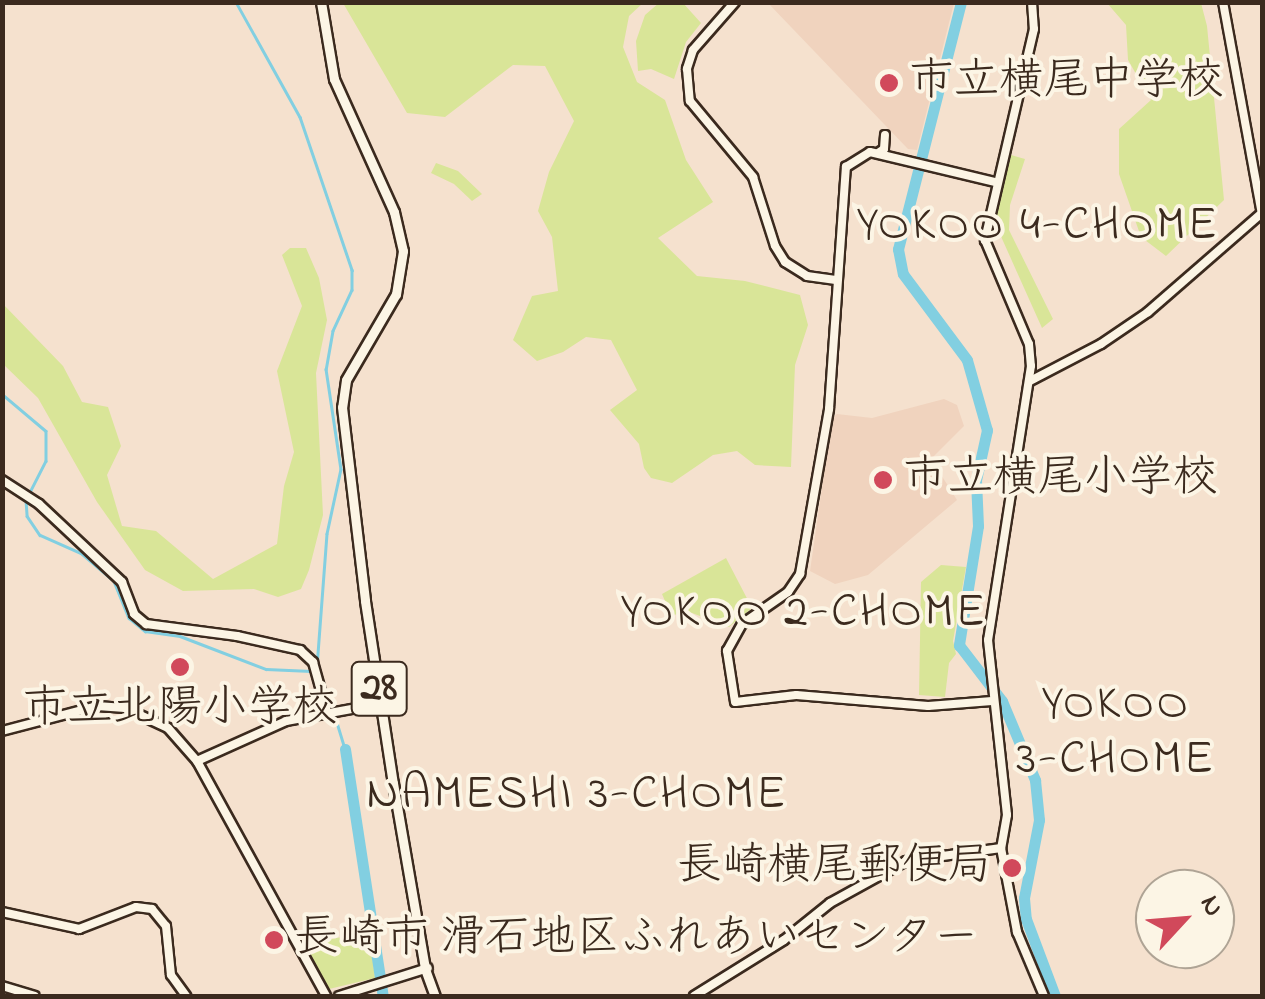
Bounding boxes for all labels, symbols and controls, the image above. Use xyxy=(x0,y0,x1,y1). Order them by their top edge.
place label: 市立横尾中学校 xyxy=(909,56,1224,110)
marker: 市立横尾中学校 xyxy=(878,72,900,94)
district label: YOKOO 4-CHOME xyxy=(857,198,1219,256)
place label: 市立横尾小学校 xyxy=(903,453,1218,507)
marker: 市立横尾小学校 xyxy=(872,469,894,491)
district label: YOKOO 2-CHOME xyxy=(621,585,987,643)
road number: 28 xyxy=(349,652,409,726)
marker: 市立北陽小学校 xyxy=(169,656,191,678)
district label: YOKOO 3-CHOME xyxy=(1016,676,1216,789)
place label: 市立北陽小学校 xyxy=(23,683,337,737)
district label: NAMESHI 3-CHOME xyxy=(366,767,788,825)
place label: 長崎横尾郵便局 xyxy=(677,841,992,895)
marker: 長崎横尾郵便局 xyxy=(1001,857,1023,879)
north arrow xyxy=(1135,869,1235,969)
text: N xyxy=(1188,889,1233,924)
place label: 長崎市 滑石地区ふれあいセンター xyxy=(294,913,980,967)
marker: 長崎市 滑石地区ふれあいセンター xyxy=(263,929,285,951)

